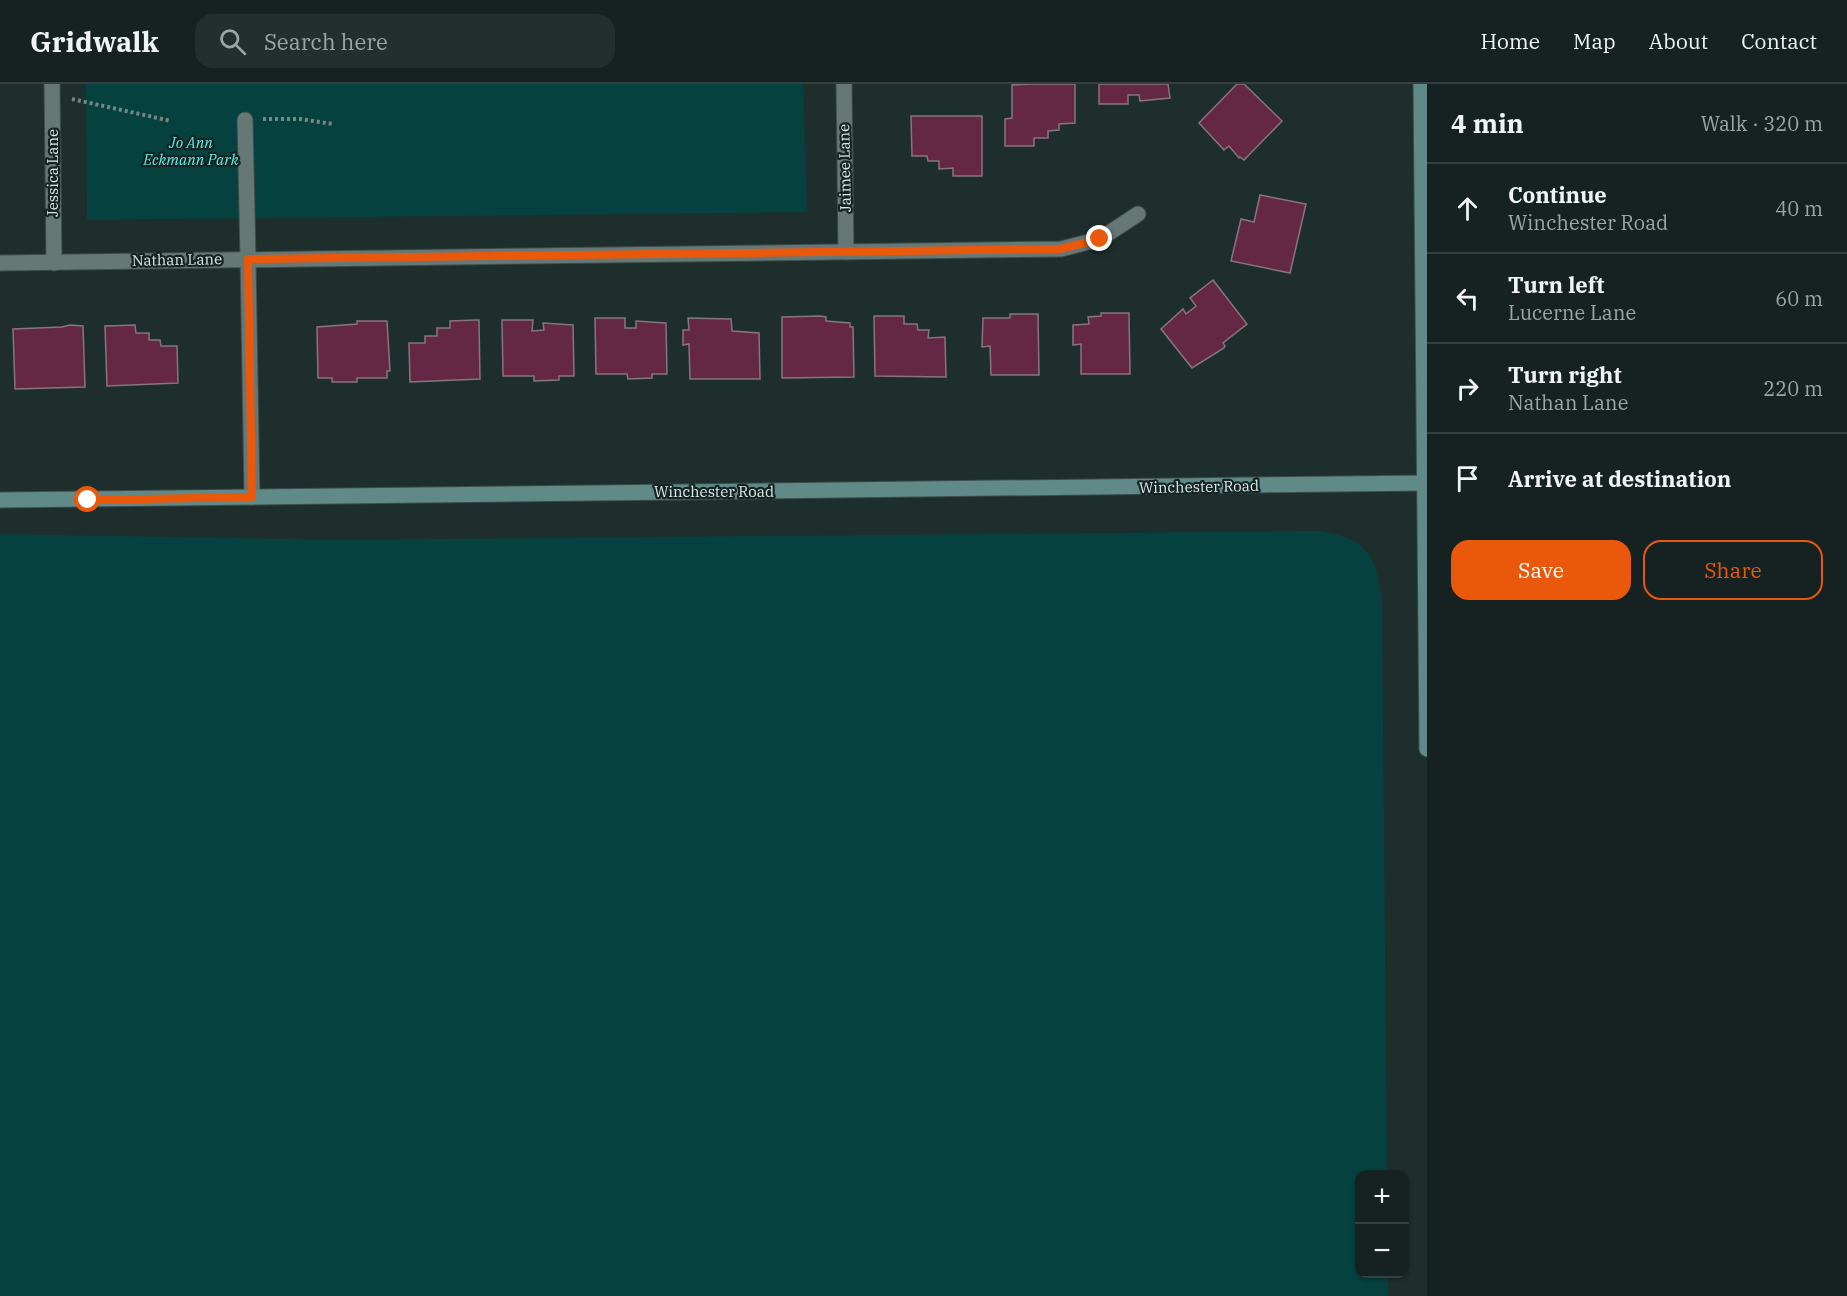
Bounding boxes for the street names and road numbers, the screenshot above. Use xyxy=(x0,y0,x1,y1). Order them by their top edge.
street label: Jaimee Lane xyxy=(834,124,855,212)
street label: Jessica Lane xyxy=(43,129,62,217)
street label: Nathan Lane xyxy=(132,249,222,270)
street label: Winchester Road xyxy=(1139,476,1259,497)
street label: Winchester Road xyxy=(654,482,774,501)

